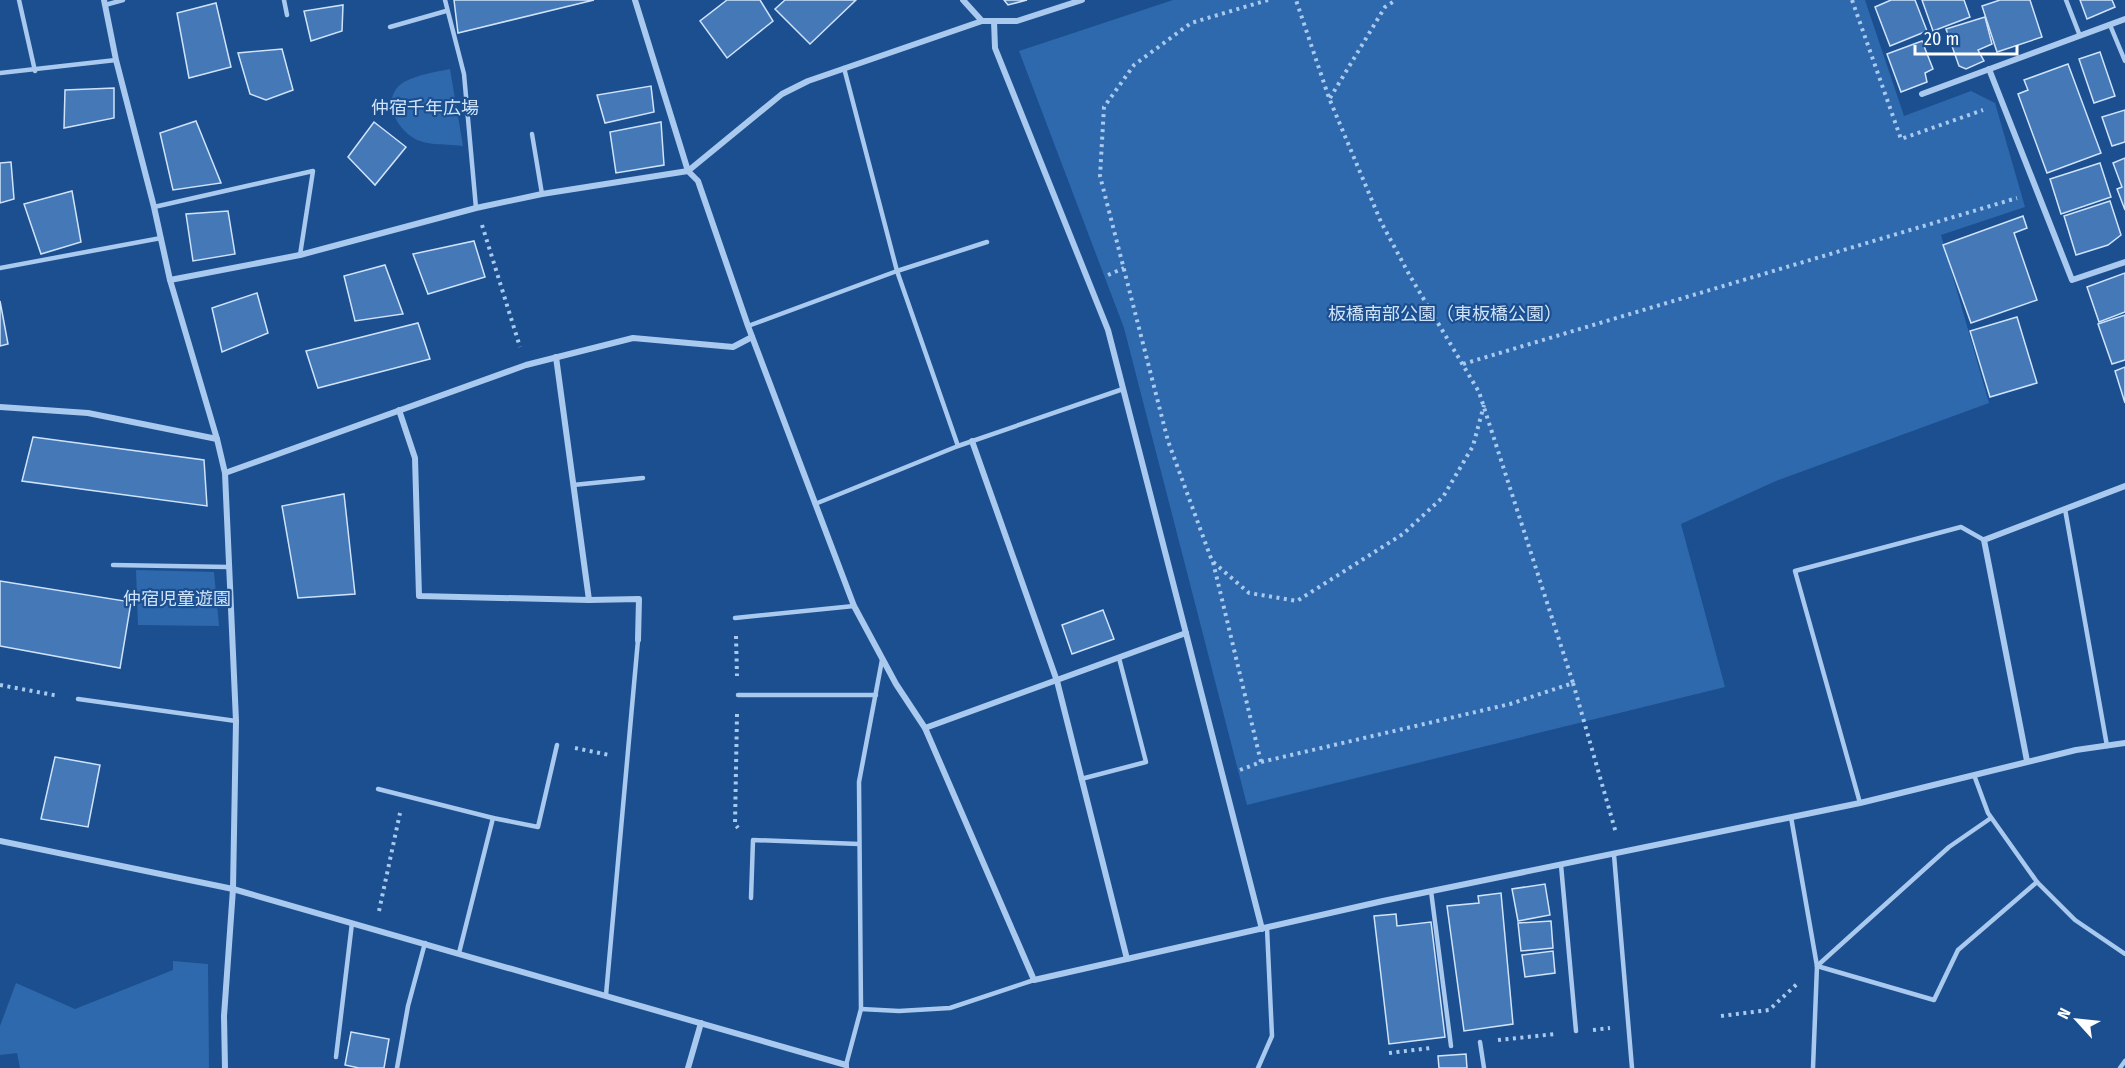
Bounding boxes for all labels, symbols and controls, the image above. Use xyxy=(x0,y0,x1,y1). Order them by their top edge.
scale bar xyxy=(1915,18,2017,56)
text: 20 m xyxy=(1924,28,1959,50)
park label: 仲宿千年広場 xyxy=(371,97,479,119)
park label: 板橋南部公園（東板橋公園） xyxy=(1328,303,1562,325)
park label: 仲宿児童遊園 xyxy=(123,588,231,610)
north arrow xyxy=(2047,990,2107,1050)
text: N xyxy=(2053,1005,2075,1022)

